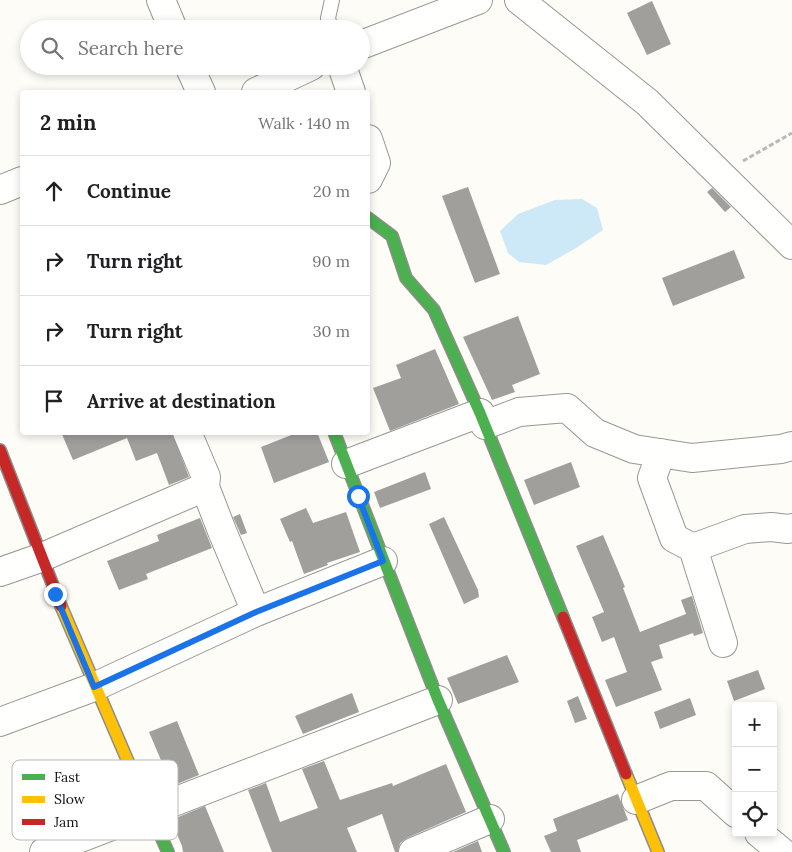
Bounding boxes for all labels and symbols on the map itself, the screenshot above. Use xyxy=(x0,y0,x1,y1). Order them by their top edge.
route start xyxy=(347,485,370,508)
route end xyxy=(44,583,67,606)
legend xyxy=(12,760,178,840)
text: Fast xyxy=(54,768,81,786)
text: Slow xyxy=(54,790,86,808)
text: Jam xyxy=(53,813,79,831)

